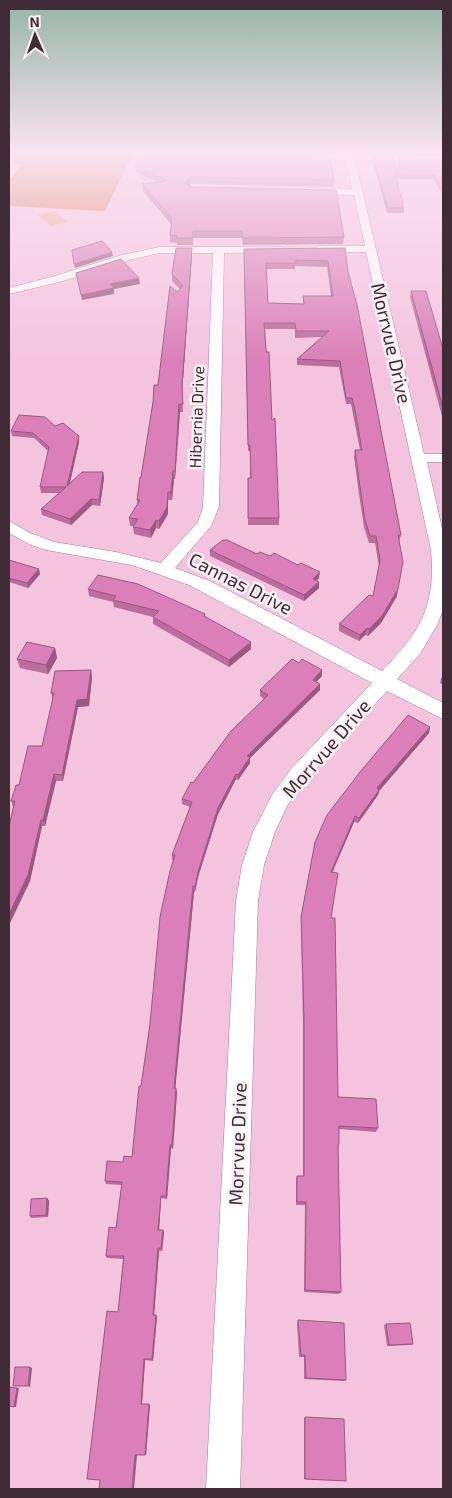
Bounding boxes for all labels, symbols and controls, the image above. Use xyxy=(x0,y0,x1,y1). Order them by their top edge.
north arrow xyxy=(10,10,60,60)
text: N xyxy=(29,13,40,30)
street label: Morrvue Drive xyxy=(367,280,417,406)
street label: Hibernia Drive xyxy=(185,366,207,468)
street label: Cannas Drive xyxy=(186,547,296,619)
street label: Morrvue Drive xyxy=(277,694,375,802)
street label: Morrvue Drive xyxy=(223,1082,251,1206)

